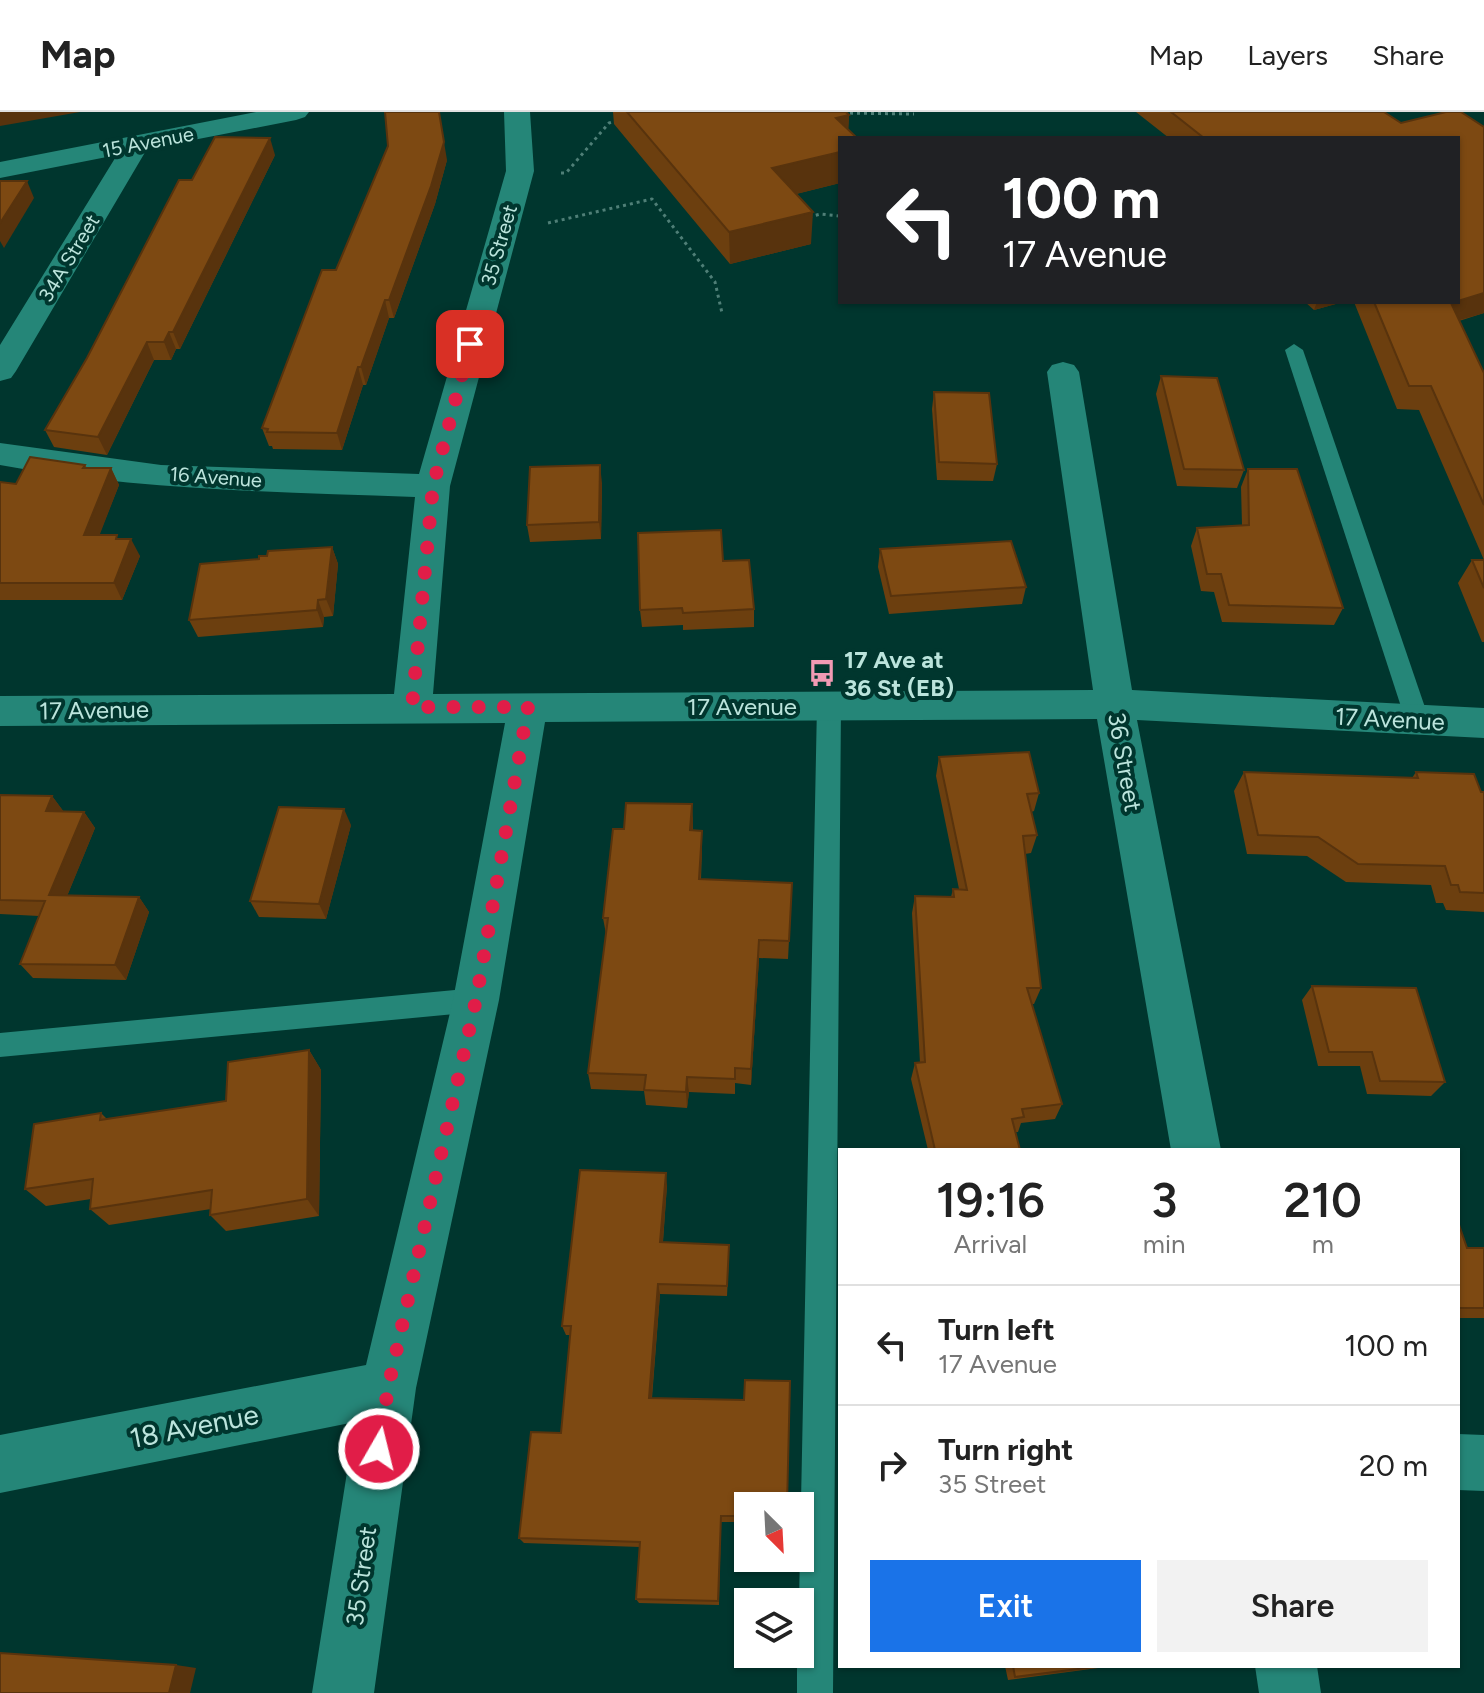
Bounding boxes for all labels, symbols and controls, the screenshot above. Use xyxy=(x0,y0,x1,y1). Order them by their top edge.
text: Map xyxy=(40,32,116,78)
text: Map xyxy=(1149,38,1203,72)
text: Layers xyxy=(1247,38,1328,72)
text: Share xyxy=(1372,38,1444,72)
street label: 15 Avenue xyxy=(100,121,196,163)
text: 100 m xyxy=(1002,165,1160,232)
icon: left xyxy=(870,168,974,272)
street label: 35 Street xyxy=(476,202,522,288)
street label: 34A Street xyxy=(34,210,104,306)
text: 17 Avenue xyxy=(1002,233,1167,276)
pin xyxy=(436,310,504,378)
icon: arrive xyxy=(448,322,492,366)
street label: 16 Avenue xyxy=(169,462,263,492)
place label: 17 Ave at 36 St (EB) xyxy=(844,645,954,702)
bus stop icon: 17 Ave at 36 St (EB) xyxy=(807,658,837,688)
street label: 17 Avenue xyxy=(687,692,797,721)
street label: 17 Avenue xyxy=(39,695,149,725)
street label: 17 Avenue xyxy=(1334,702,1446,736)
street label: 36 Street xyxy=(1102,710,1148,814)
text: 19:16 xyxy=(936,1171,1045,1229)
text: 3 xyxy=(1151,1171,1177,1229)
text: 210 xyxy=(1284,1171,1362,1229)
text: Arrival xyxy=(954,1228,1027,1260)
text: min xyxy=(1143,1228,1186,1260)
text: m xyxy=(1312,1228,1334,1260)
text: Turn left xyxy=(938,1311,1055,1348)
icon: left xyxy=(870,1323,914,1367)
text: 100 m xyxy=(1344,1327,1428,1364)
text: 17 Avenue xyxy=(938,1348,1057,1380)
street label: 18 Avenue xyxy=(127,1397,261,1455)
position arrow xyxy=(337,1407,421,1491)
text: Turn right xyxy=(938,1431,1073,1468)
icon: right xyxy=(870,1443,914,1487)
text: 20 m xyxy=(1359,1447,1428,1484)
text: 35 Street xyxy=(938,1468,1046,1500)
north arrow xyxy=(734,1492,814,1572)
map controls xyxy=(734,1492,814,1668)
street label: 35 Street xyxy=(340,1524,382,1628)
button: Exit xyxy=(870,1560,1141,1652)
button: Share xyxy=(1157,1560,1428,1652)
button: layers xyxy=(734,1588,814,1668)

